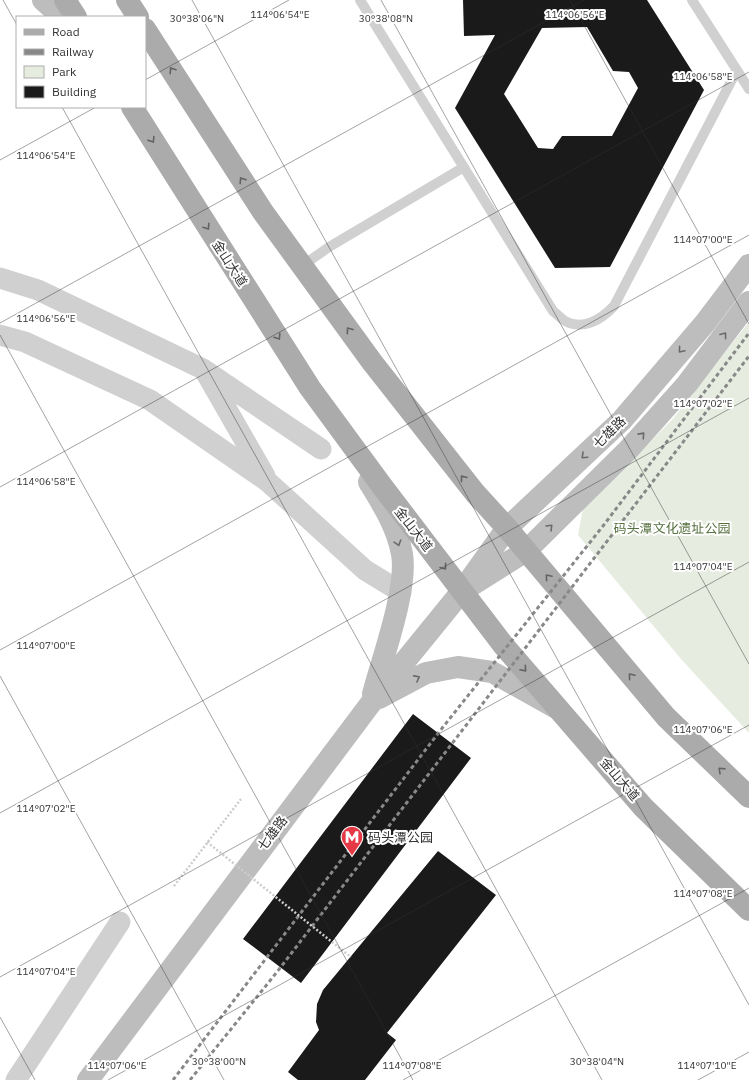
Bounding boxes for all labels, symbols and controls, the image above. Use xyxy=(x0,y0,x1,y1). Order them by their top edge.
text: 114°06'54"E xyxy=(250,8,310,21)
text: 114°06'56"E xyxy=(545,8,605,21)
text: 30°38'06"N xyxy=(170,12,224,25)
text: 30°38'08"N xyxy=(359,12,413,25)
legend xyxy=(16,16,146,108)
text: Road xyxy=(52,24,80,39)
text: Railway xyxy=(52,44,94,59)
text: Park xyxy=(52,64,77,79)
one-way arrow xyxy=(169,67,177,74)
text: 114°06'58"E xyxy=(673,70,733,83)
text: Building xyxy=(52,84,97,99)
one-way arrow xyxy=(148,136,155,143)
text: 114°06'54"E xyxy=(16,149,76,162)
one-way arrow xyxy=(239,177,247,184)
one-way arrow xyxy=(202,223,210,230)
text: 114°07'00"E xyxy=(673,233,733,246)
street label: 金山大道 xyxy=(208,237,251,290)
text: 114°06'56"E xyxy=(16,312,76,325)
one-way arrow xyxy=(347,328,354,335)
one-way arrow xyxy=(719,332,726,339)
one-way arrow xyxy=(273,333,280,340)
one-way arrow xyxy=(679,346,686,353)
text: 114°07'02"E xyxy=(673,397,733,410)
street label: 七雄路 xyxy=(589,413,629,452)
one-way arrow xyxy=(637,432,644,440)
one-way arrow xyxy=(581,451,589,459)
text: 114°06'58"E xyxy=(16,475,76,488)
one-way arrow xyxy=(461,475,468,482)
street label: 金山大道 xyxy=(391,504,436,555)
park label: 码头潭文化遗址公园 xyxy=(613,520,731,537)
one-way arrow xyxy=(545,524,553,532)
one-way arrow xyxy=(393,539,402,546)
text: 114°07'04"E xyxy=(673,560,733,573)
one-way arrow xyxy=(439,562,446,569)
one-way arrow xyxy=(545,574,552,581)
text: 114°07'00"E xyxy=(16,639,76,652)
one-way arrow xyxy=(520,664,527,672)
one-way arrow xyxy=(629,673,636,681)
one-way arrow xyxy=(413,675,421,683)
text: 114°07'06"E xyxy=(673,723,733,736)
street label: 金山大道 xyxy=(596,754,643,805)
one-way arrow xyxy=(718,767,726,775)
text: 114°07'02"E xyxy=(16,802,76,815)
street label: 七雄路 xyxy=(254,813,291,854)
metro station icon: 码头潭公园 xyxy=(339,824,365,857)
place label: 码头潭公园 xyxy=(368,829,433,846)
text: 114°07'08"E xyxy=(673,887,733,900)
text: 114°07'04"E xyxy=(16,965,76,978)
text: 30°38'00"N xyxy=(192,1055,246,1068)
text: 30°38'04"N xyxy=(570,1055,624,1068)
text: 114°07'06"E xyxy=(87,1059,147,1072)
text: 114°07'08"E xyxy=(382,1059,442,1072)
text: 114°07'10"E xyxy=(677,1059,737,1072)

